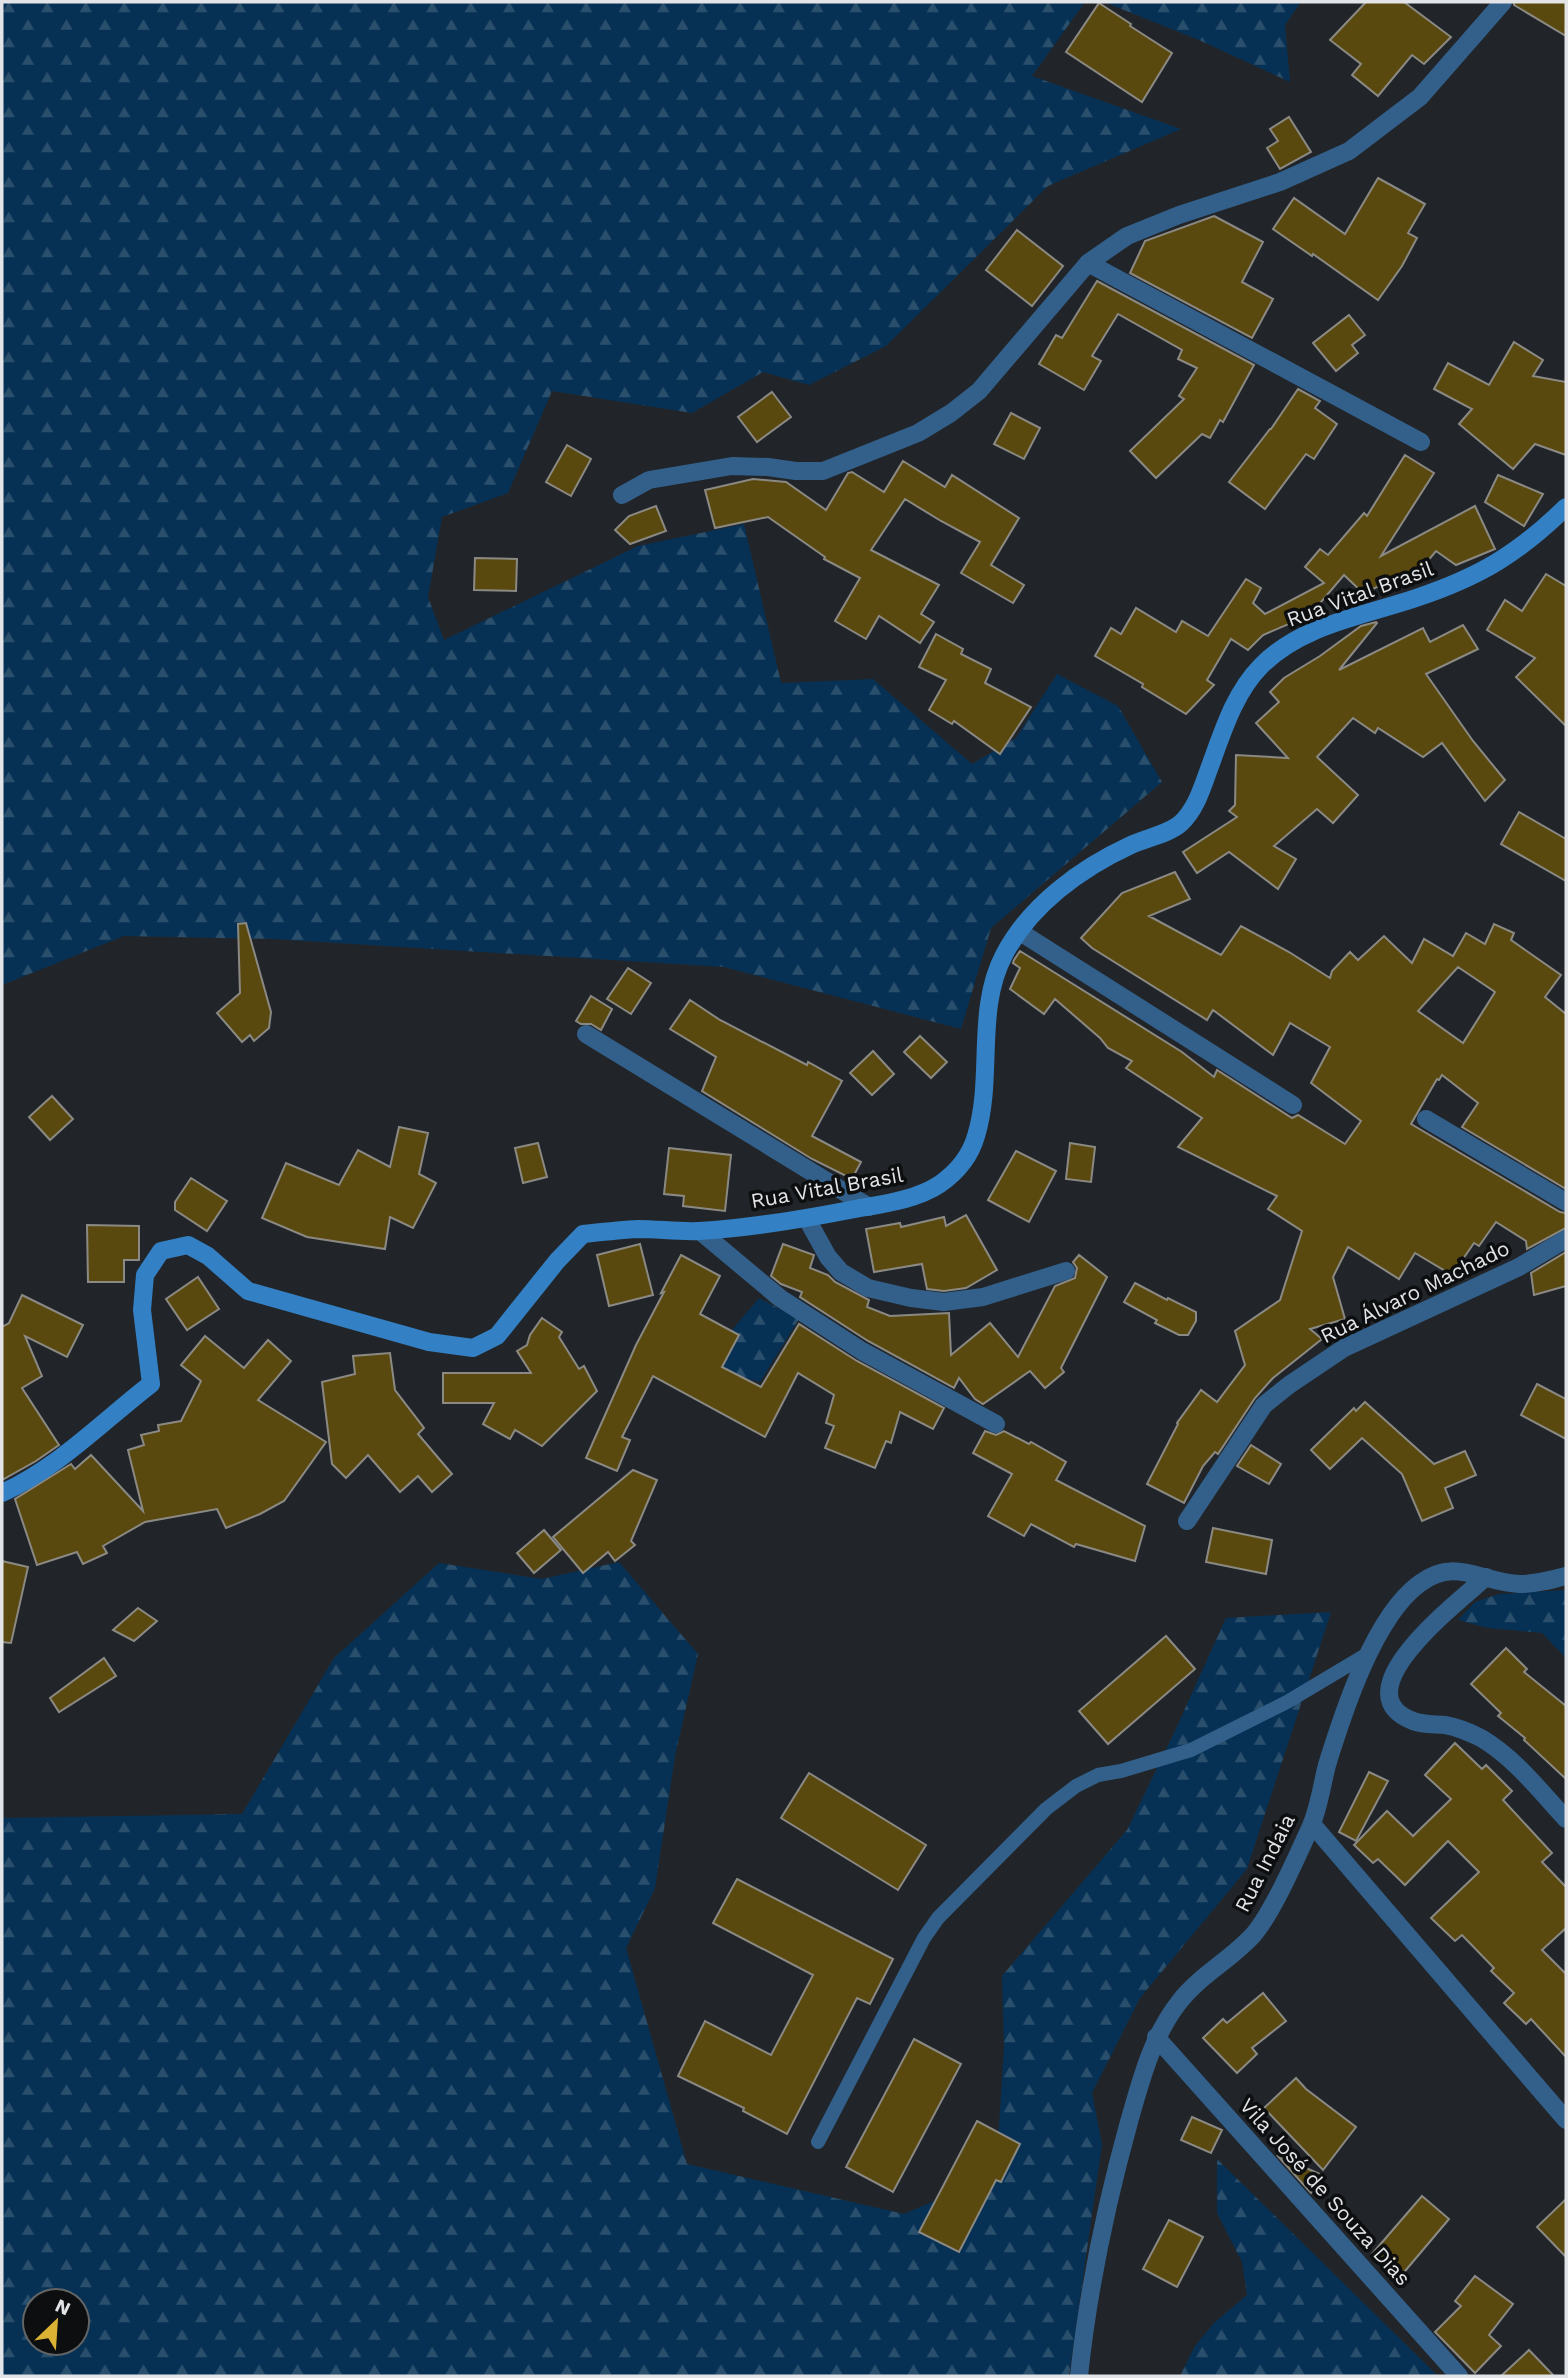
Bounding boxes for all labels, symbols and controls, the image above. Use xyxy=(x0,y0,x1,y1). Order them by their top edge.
street label: Rua Vital Brasil xyxy=(1283,555,1437,632)
street label: Rua Vital Brasil xyxy=(749,1162,906,1213)
street label: Rua Álvaro Machado xyxy=(1316,1235,1513,1348)
street label: Rua Indaia xyxy=(1229,1809,1300,1916)
street label: Vila José de Souza Dias xyxy=(1235,2093,1416,2290)
north arrow xyxy=(21,2287,91,2357)
text: N xyxy=(52,2294,74,2320)

